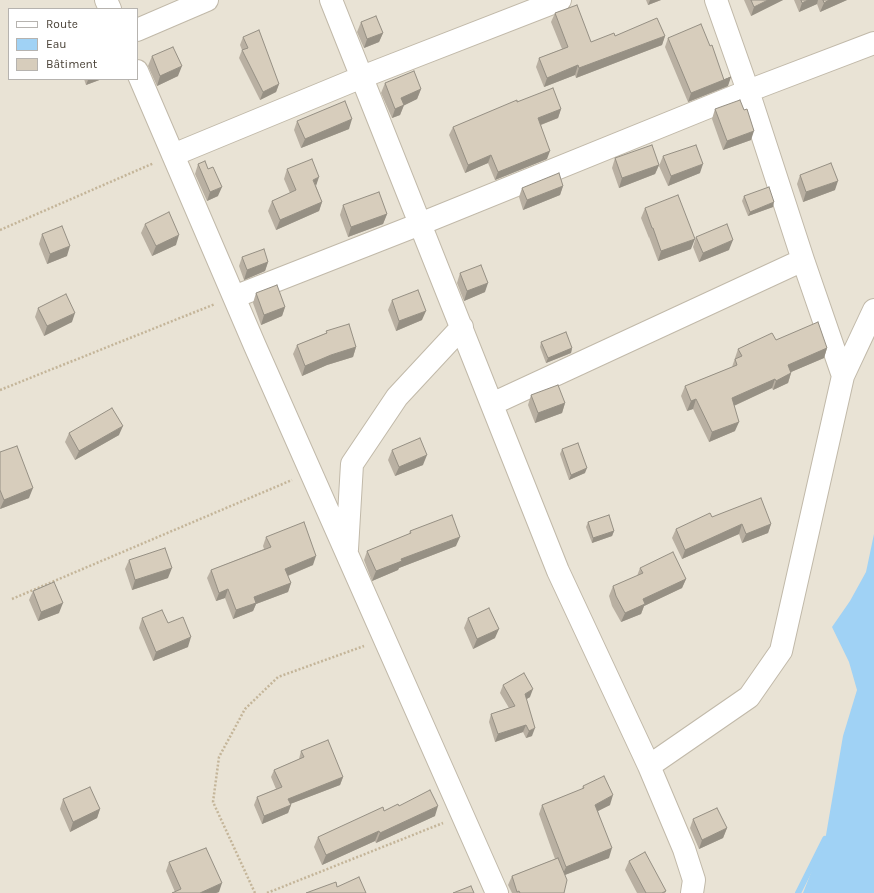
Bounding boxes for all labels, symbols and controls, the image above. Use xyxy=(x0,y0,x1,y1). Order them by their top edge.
legend xyxy=(8,8,138,80)
text: Route xyxy=(46,17,78,31)
text: Eau xyxy=(46,37,67,51)
text: Bâtiment xyxy=(46,57,97,71)

